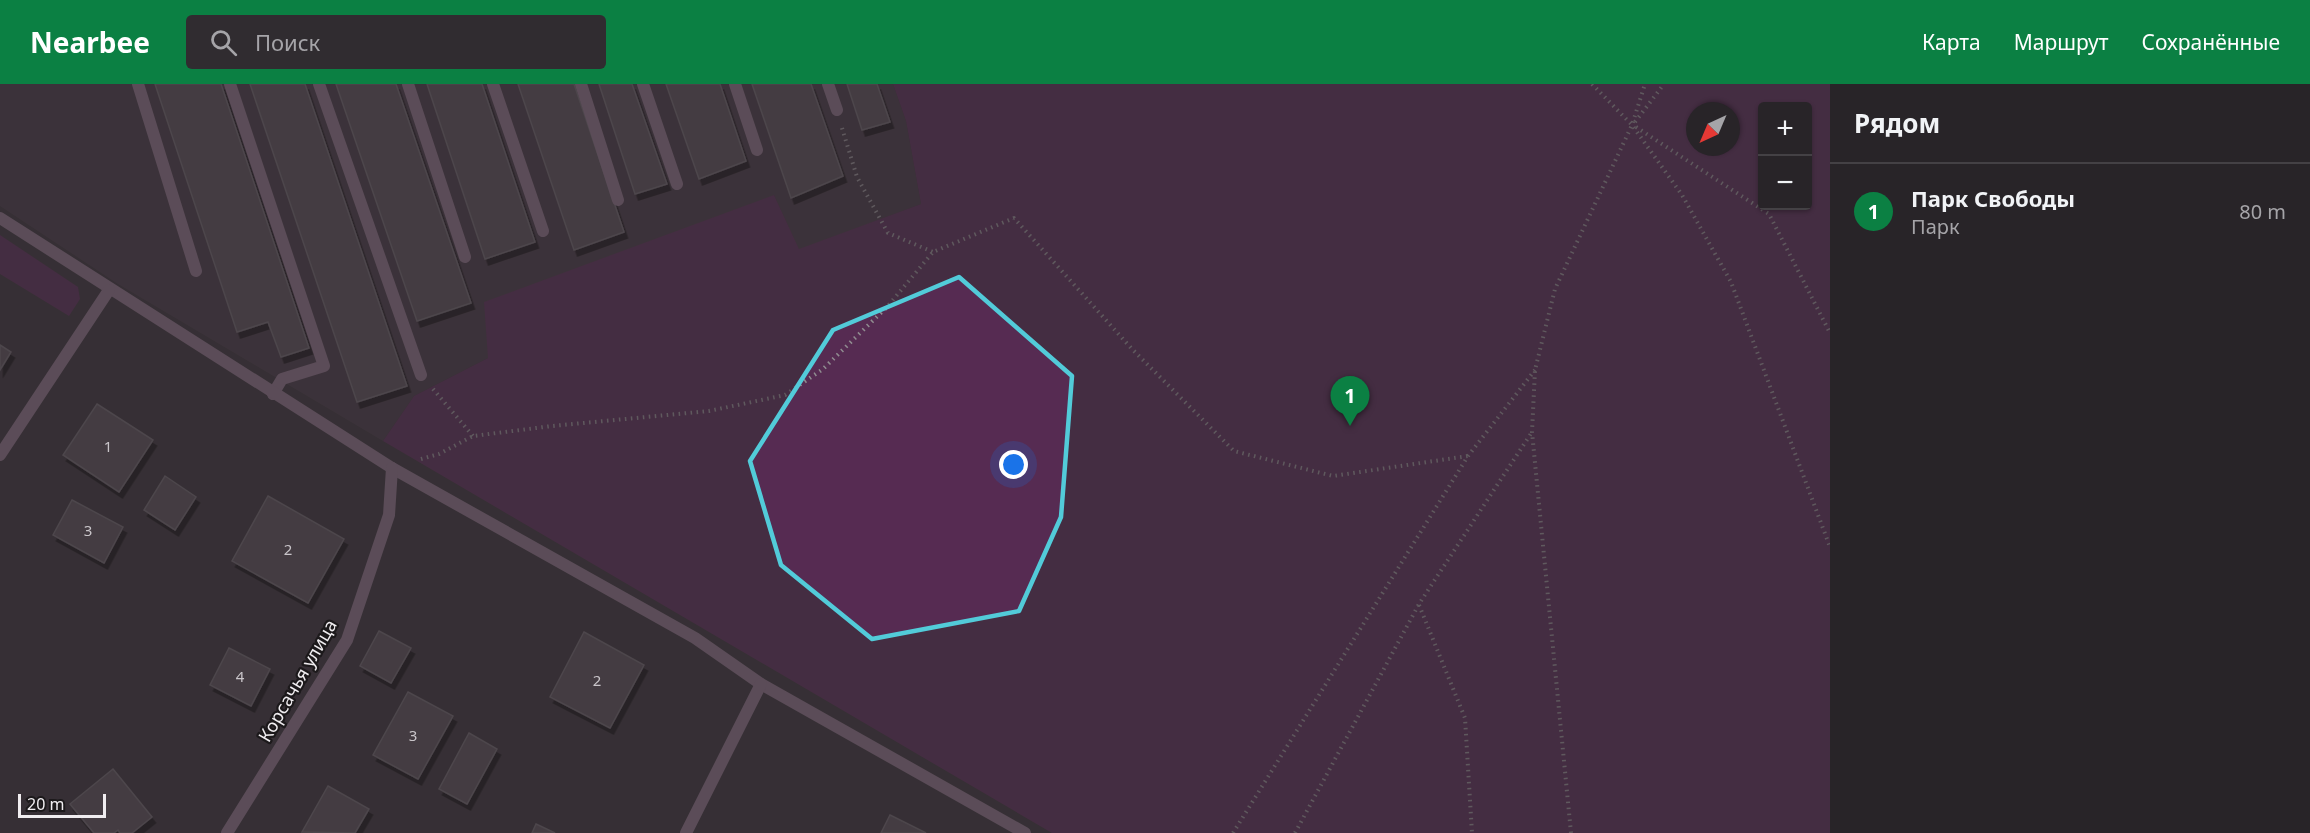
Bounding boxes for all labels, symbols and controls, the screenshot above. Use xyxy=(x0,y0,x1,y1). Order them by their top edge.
search box xyxy=(186,15,606,69)
text: Nearbee xyxy=(30,23,150,61)
icon: search xyxy=(207,26,240,59)
text: Поиск xyxy=(255,27,320,57)
text: Карта xyxy=(1922,28,1981,56)
text: Маршрут xyxy=(2014,28,2109,56)
text: Сохранённые xyxy=(2142,28,2280,56)
north arrow xyxy=(1686,102,1740,156)
map controls xyxy=(1758,102,1812,210)
button: + xyxy=(1758,102,1812,156)
text: Рядом xyxy=(1854,105,1940,141)
button: − xyxy=(1758,156,1812,210)
text: Парк Свободы xyxy=(1911,183,2075,213)
text: 1 xyxy=(1868,198,1879,225)
text: 80 m xyxy=(2239,198,2286,225)
text: Парк xyxy=(1911,213,1960,240)
pin: 1 xyxy=(1330,376,1370,426)
house number: 1 xyxy=(104,436,112,456)
your location xyxy=(999,450,1028,479)
house number: 3 xyxy=(84,520,92,540)
house number: 2 xyxy=(284,539,292,559)
street label: Корсачья улица xyxy=(252,615,342,746)
house number: 4 xyxy=(236,666,245,686)
house number: 2 xyxy=(593,670,601,690)
house number: 3 xyxy=(409,725,417,745)
scale bar xyxy=(18,791,106,818)
text: 20 m xyxy=(27,793,64,815)

